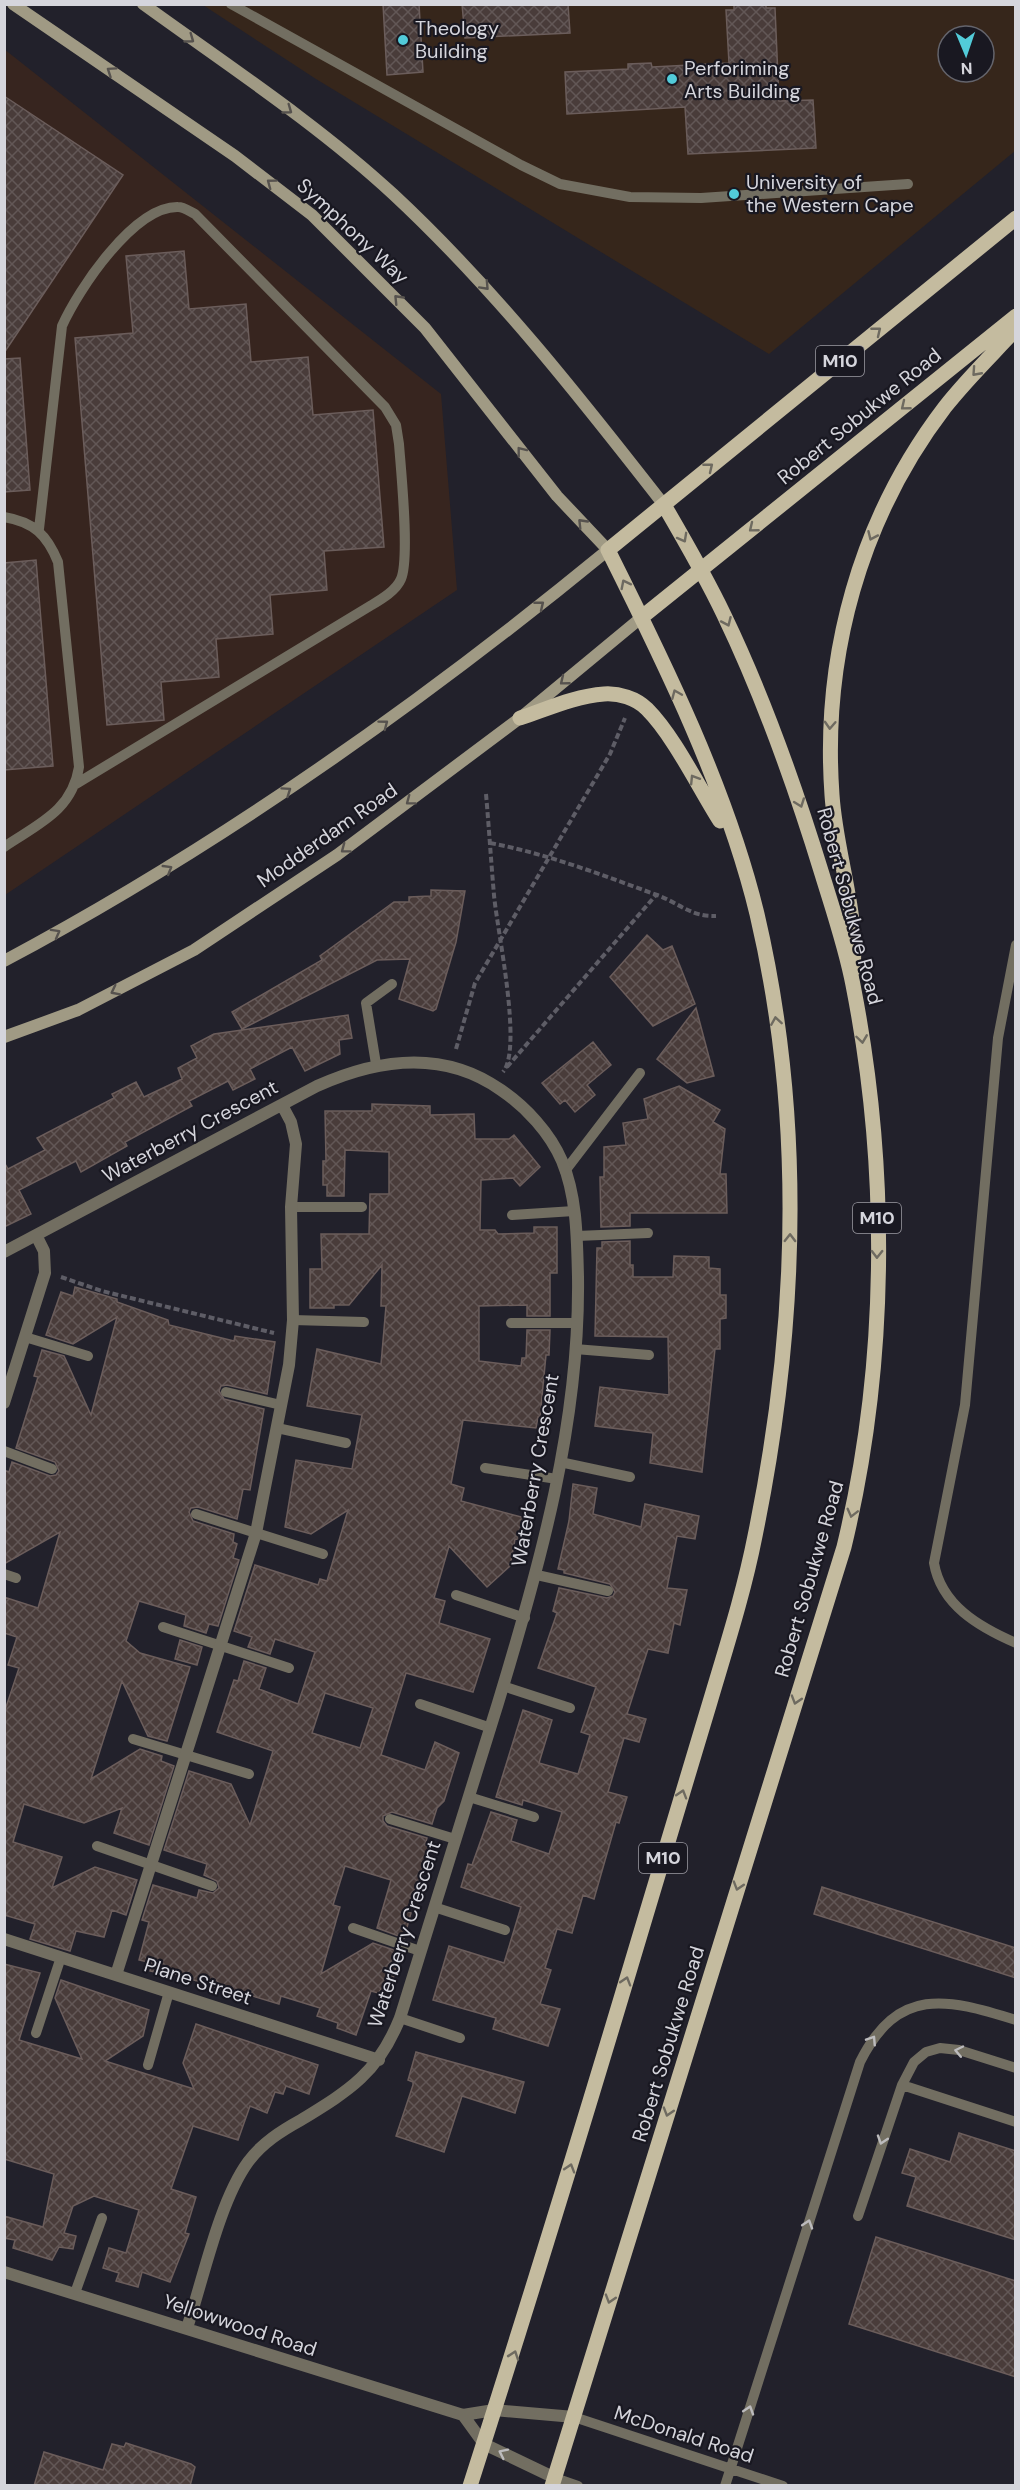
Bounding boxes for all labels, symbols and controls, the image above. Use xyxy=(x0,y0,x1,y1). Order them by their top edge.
place label: Theology Building xyxy=(415,15,499,64)
north arrow xyxy=(936,24,996,84)
one-way arrow xyxy=(184,32,195,43)
marker: Theology Building xyxy=(396,33,410,47)
place label: Perforiming Arts Building xyxy=(684,55,801,104)
text: N xyxy=(960,58,973,79)
one-way arrow xyxy=(107,67,118,78)
marker: Perforiming Arts Building xyxy=(665,72,679,86)
one-way arrow xyxy=(282,102,293,113)
place label: University of the Western Cape xyxy=(746,169,914,218)
street label: Symphony Way xyxy=(291,172,415,290)
one-way arrow xyxy=(266,180,277,191)
marker: University of the Western Cape xyxy=(727,187,741,201)
one-way arrow xyxy=(478,279,489,290)
one-way arrow xyxy=(394,296,405,306)
one-way arrow xyxy=(870,327,881,338)
street label: Robert Sobukwe Road xyxy=(772,342,946,490)
road number: M10 xyxy=(816,346,864,376)
one-way arrow xyxy=(972,366,983,376)
one-way arrow xyxy=(900,398,911,409)
one-way arrow xyxy=(517,446,528,457)
one-way arrow xyxy=(703,464,714,475)
one-way arrow xyxy=(579,520,590,531)
one-way arrow xyxy=(749,521,760,532)
one-way arrow xyxy=(867,529,879,540)
one-way arrow xyxy=(675,531,687,542)
one-way arrow xyxy=(620,579,632,590)
one-way arrow xyxy=(533,602,544,613)
one-way arrow xyxy=(720,616,732,627)
one-way arrow xyxy=(560,674,571,685)
one-way arrow xyxy=(672,690,684,701)
one-way arrow xyxy=(378,720,389,731)
one-way arrow xyxy=(824,721,837,730)
one-way arrow xyxy=(690,775,701,786)
street label: Modderdam Road xyxy=(252,777,402,893)
one-way arrow xyxy=(280,787,291,798)
one-way arrow xyxy=(405,793,416,804)
one-way arrow xyxy=(792,798,805,808)
street label: Robert Sobukwe Road xyxy=(811,804,889,1008)
one-way arrow xyxy=(341,842,352,853)
one-way arrow xyxy=(162,864,172,876)
one-way arrow xyxy=(50,929,60,940)
one-way arrow xyxy=(110,984,121,995)
one-way arrow xyxy=(770,1016,782,1025)
one-way arrow xyxy=(855,1035,867,1044)
street label: Waterberry Crescent xyxy=(98,1074,282,1188)
road number: M10 xyxy=(853,1203,901,1233)
one-way arrow xyxy=(784,1234,796,1243)
one-way arrow xyxy=(871,1250,883,1259)
street label: Waterberry Crescent xyxy=(505,1371,565,1568)
street label: Robert Sobukwe Road xyxy=(768,1478,850,1680)
one-way arrow xyxy=(847,1508,860,1518)
one-way arrow xyxy=(791,1694,803,1705)
one-way arrow xyxy=(675,1789,687,1800)
street label: Waterberry Crescent xyxy=(361,1837,447,2031)
road number: M10 xyxy=(639,1843,687,1873)
one-way arrow xyxy=(733,1880,746,1891)
street label: Robert Sobukwe Road xyxy=(626,1943,710,2145)
street label: Plane Street xyxy=(141,1951,255,2011)
one-way arrow xyxy=(619,1976,631,1987)
one-way arrow xyxy=(865,2036,876,2047)
one-way arrow xyxy=(955,2045,965,2058)
one-way arrow xyxy=(663,2106,675,2117)
one-way arrow xyxy=(877,2134,890,2145)
one-way arrow xyxy=(563,2163,575,2174)
one-way arrow xyxy=(801,2219,813,2230)
street label: Yellowwood Road xyxy=(160,2288,320,2362)
one-way arrow xyxy=(605,2293,618,2304)
one-way arrow xyxy=(506,2350,519,2360)
street label: McDonald Road xyxy=(611,2399,757,2469)
one-way arrow xyxy=(742,2405,755,2416)
one-way arrow xyxy=(499,2449,510,2461)

